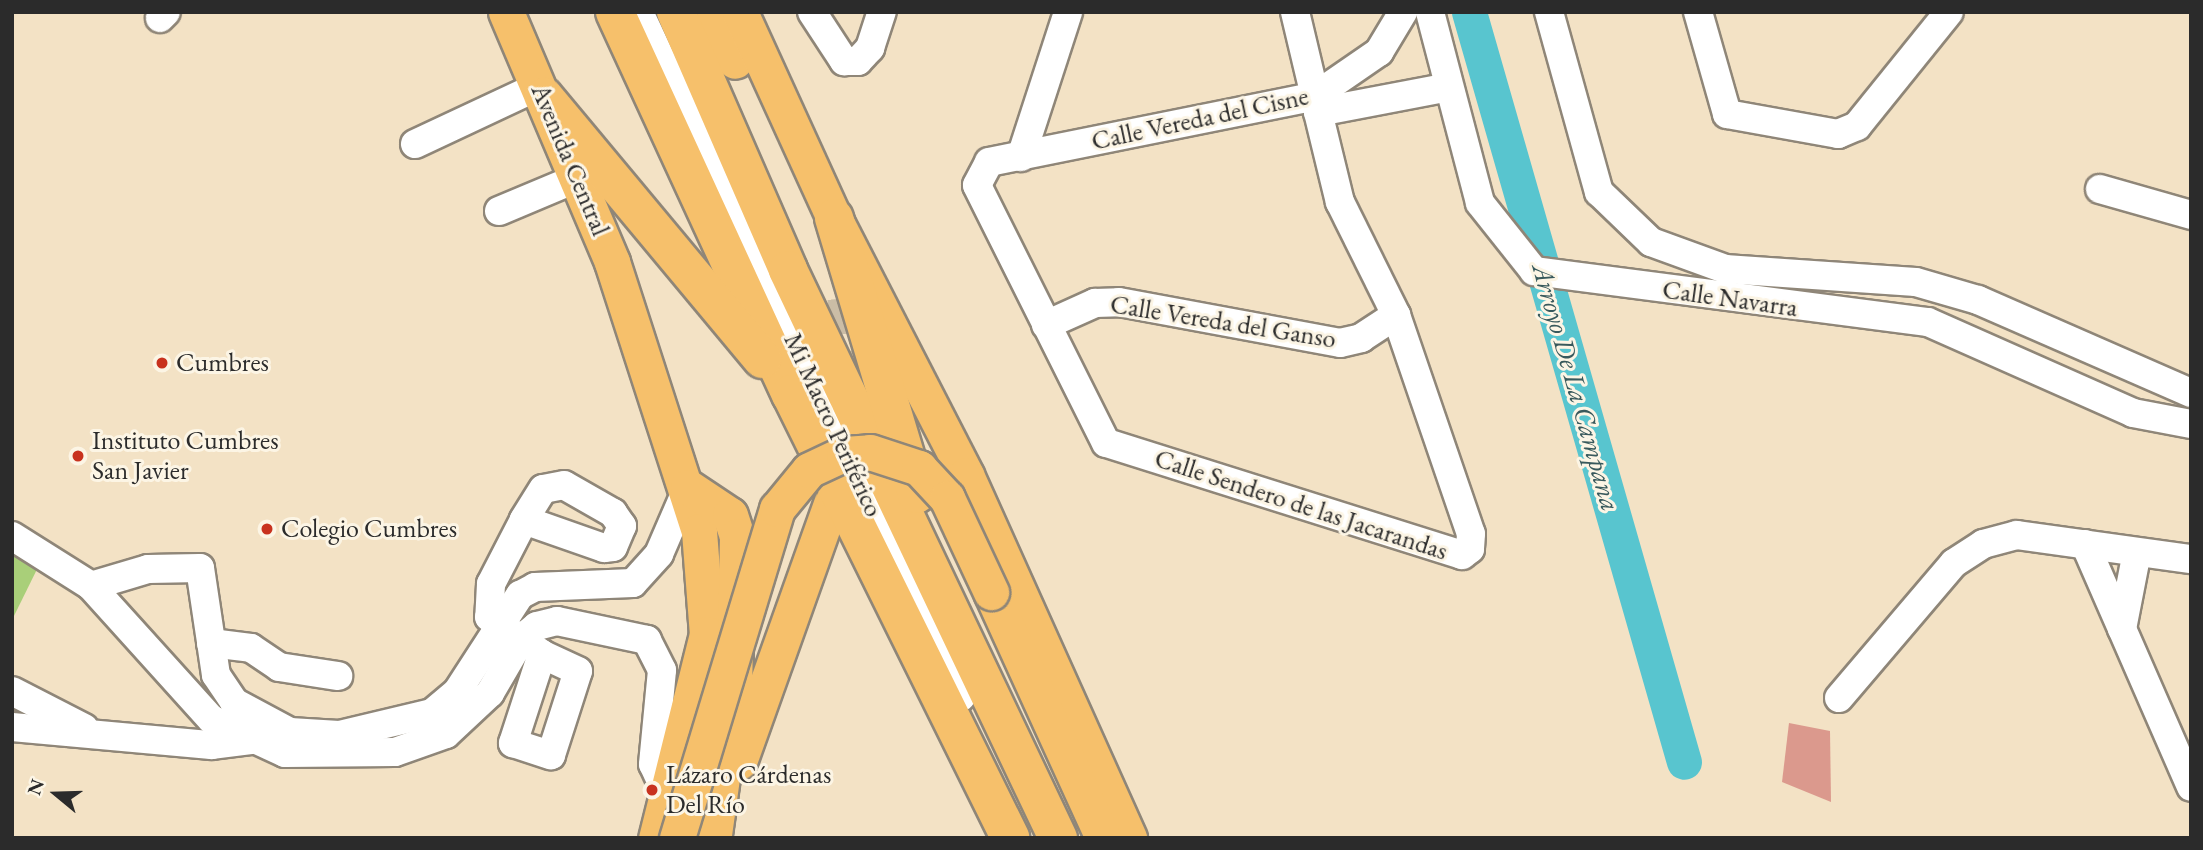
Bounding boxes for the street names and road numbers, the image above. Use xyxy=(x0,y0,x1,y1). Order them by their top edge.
street label: Avenida Central xyxy=(524,79,616,241)
street label: Calle Vereda del Cisne xyxy=(1089,81,1311,157)
street label: Calle Navarra xyxy=(1660,274,1800,324)
street label: Calle Vereda del Ganso xyxy=(1108,289,1338,355)
street label: Mi Macro Periférico xyxy=(777,328,889,522)
street label: Calle Sendero de las Jacarandas xyxy=(1151,443,1451,567)

